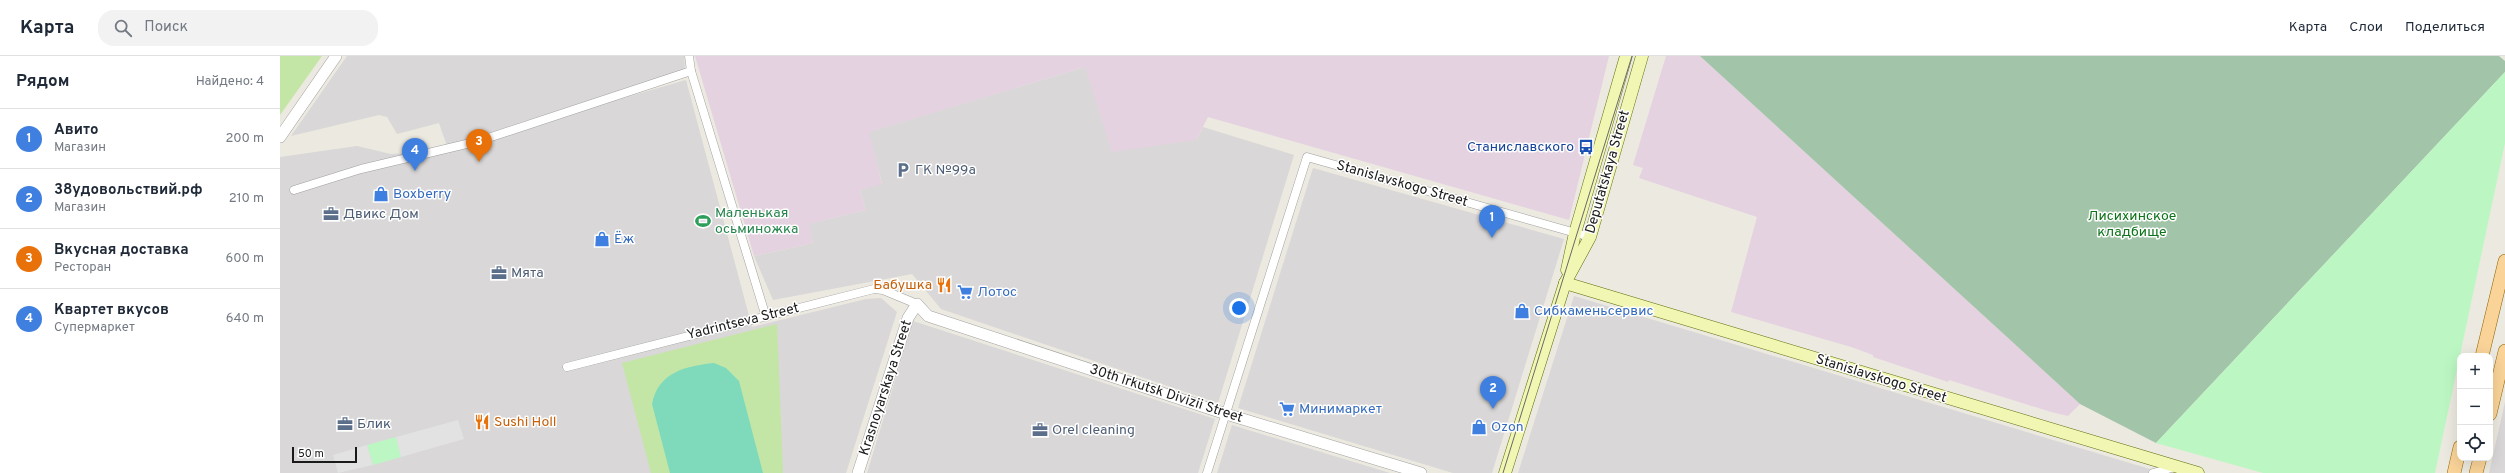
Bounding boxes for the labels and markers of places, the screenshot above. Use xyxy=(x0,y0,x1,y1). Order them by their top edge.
pin: 3 xyxy=(466,129,492,162)
pin: 4 xyxy=(402,138,428,171)
bus stop icon: Станиславского xyxy=(1577,138,1595,156)
place label: Станиславского xyxy=(1467,139,1574,156)
parking icon: ГК №99а xyxy=(894,161,912,179)
place label: ГК №99а xyxy=(915,162,976,179)
shop icon: Boxberry xyxy=(372,185,390,203)
place label: Boxberry xyxy=(393,186,451,203)
office icon: Двикс Дом xyxy=(322,205,340,223)
place label: Маленькая осьминожка xyxy=(715,205,798,238)
pin: 1 xyxy=(1479,205,1505,238)
place label: Двикс Дом xyxy=(343,206,419,223)
sports icon: Маленькая осьминожка xyxy=(694,212,712,230)
shop icon: Ёж xyxy=(593,230,611,248)
place label: Ёж xyxy=(614,230,634,248)
office icon: Мята xyxy=(490,264,508,282)
place label: Мята xyxy=(511,265,544,282)
restaurant icon: Бабушка xyxy=(935,276,953,294)
place label: Бабушка xyxy=(873,277,932,294)
supermarket icon: Лотос xyxy=(956,283,974,301)
place label: Лотос xyxy=(977,284,1017,301)
shop icon: Сибкаменьсервис xyxy=(1513,302,1531,320)
place label: Сибкаменьсервис xyxy=(1534,303,1653,320)
pin: 2 xyxy=(1480,376,1506,409)
supermarket icon: Минимаркет xyxy=(1278,400,1296,418)
place label: Минимаркет xyxy=(1299,401,1382,418)
restaurant icon: Sushi Holl xyxy=(473,413,491,431)
place label: Sushi Holl xyxy=(494,414,557,431)
office icon: Блик xyxy=(336,415,354,433)
place label: Блик xyxy=(357,416,391,433)
shop icon: Ozon xyxy=(1470,418,1488,436)
place label: Ozon xyxy=(1491,419,1524,436)
office icon: Orel cleaning xyxy=(1031,421,1049,439)
place label: Orel cleaning xyxy=(1052,422,1135,439)

